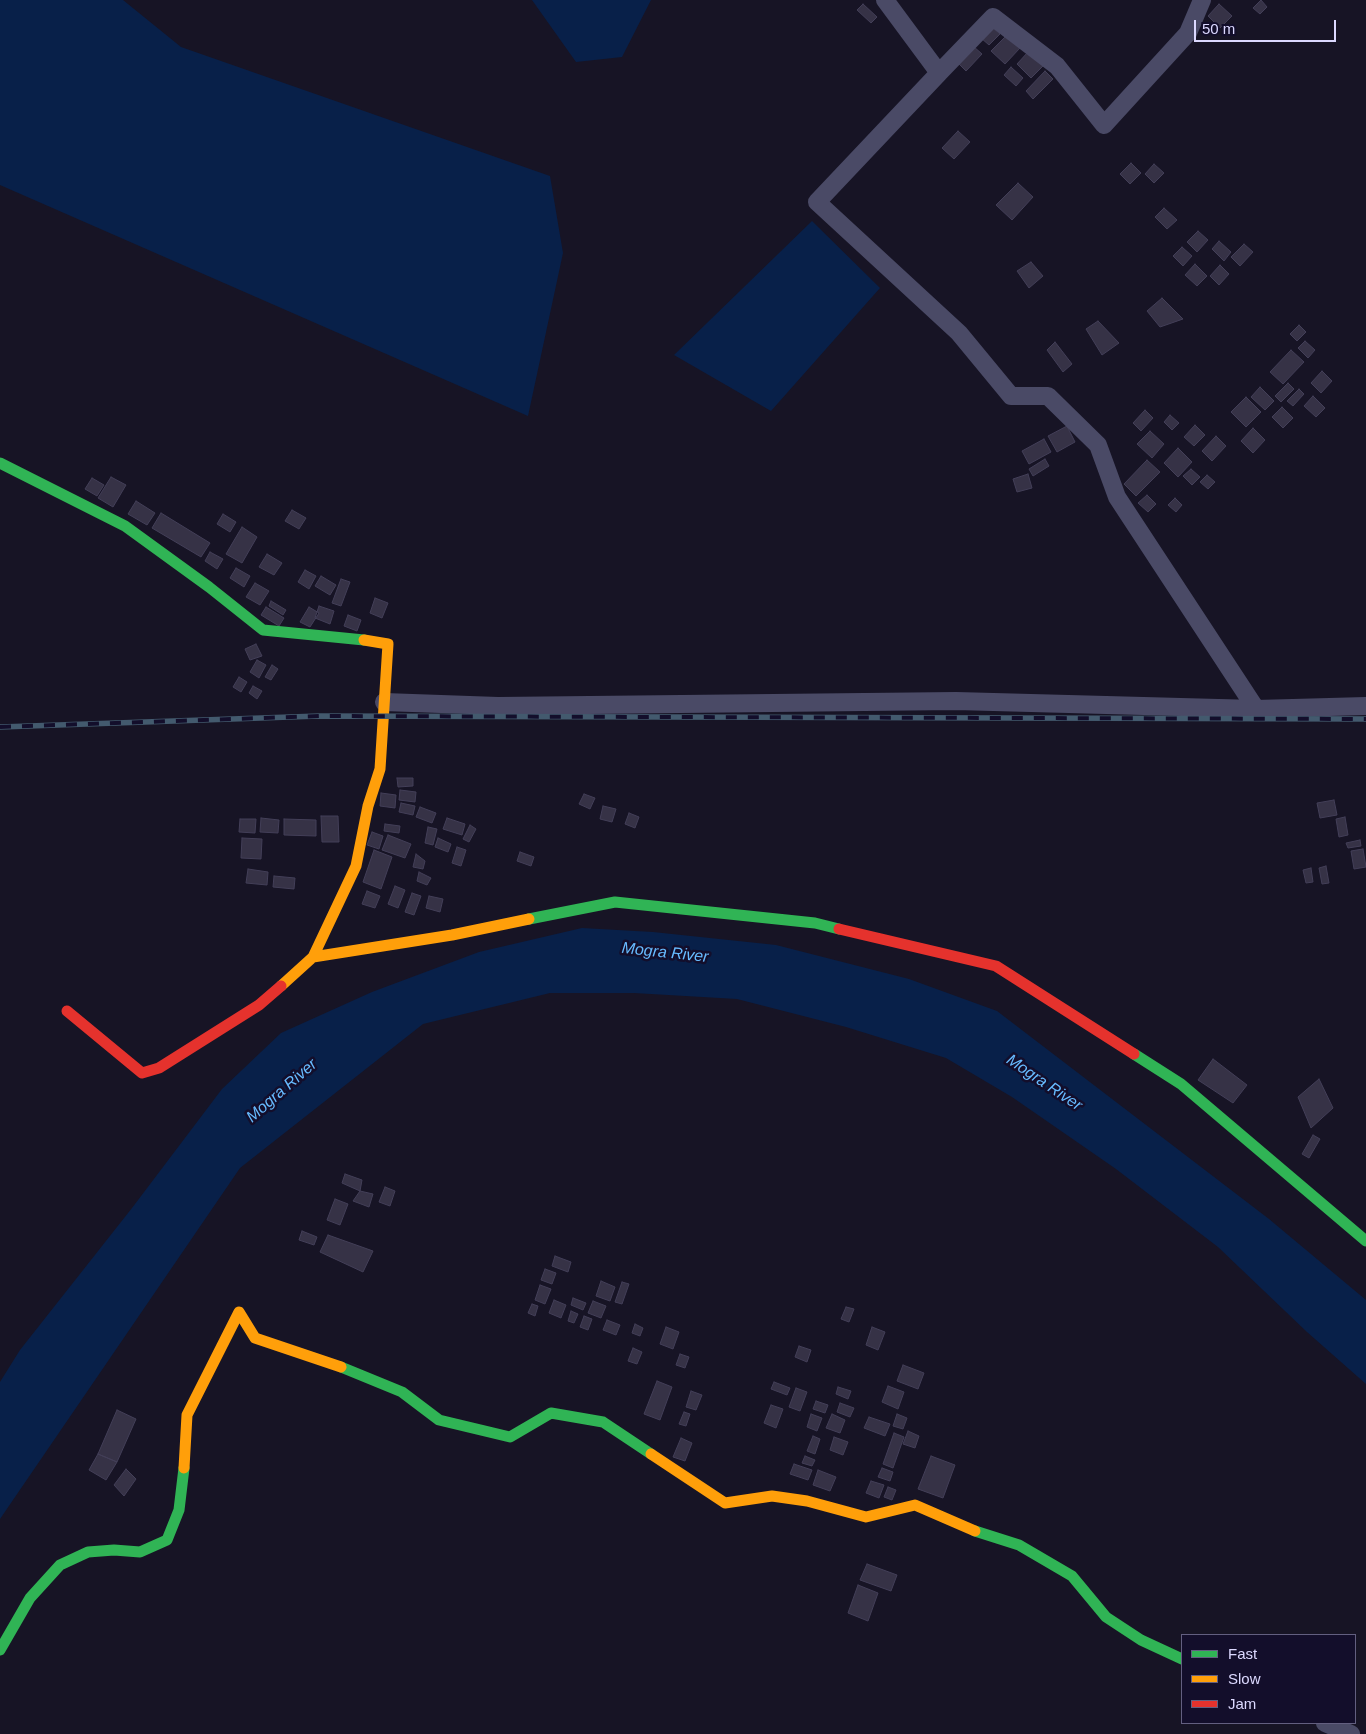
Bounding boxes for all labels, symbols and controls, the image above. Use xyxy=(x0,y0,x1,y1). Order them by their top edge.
scale bar xyxy=(1196,10,1338,42)
text: 50 m xyxy=(1202,20,1235,37)
water label: Mogra River xyxy=(621,939,709,967)
water label: Mogra River xyxy=(1003,1051,1085,1115)
water label: Mogra River xyxy=(243,1055,321,1127)
legend xyxy=(1181,1634,1356,1724)
text: Fast xyxy=(1228,1645,1257,1662)
text: Slow xyxy=(1228,1670,1261,1687)
text: Jam xyxy=(1228,1695,1256,1712)

